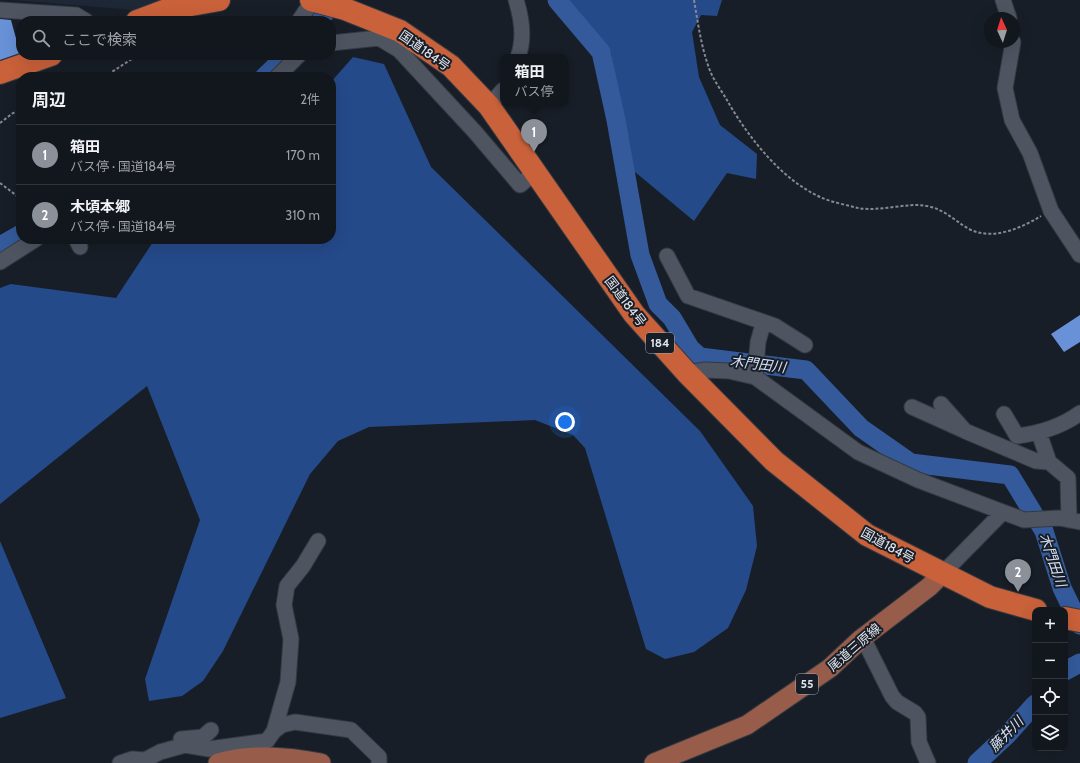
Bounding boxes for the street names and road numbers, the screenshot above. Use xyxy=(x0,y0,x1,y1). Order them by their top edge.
street label: 国道184号 xyxy=(396,27,454,73)
street label: 国道184号 xyxy=(602,273,650,329)
road number: 184 xyxy=(646,333,674,353)
street label: 国道184号 xyxy=(858,524,918,566)
street label: 尾道三原線 xyxy=(824,620,884,674)
road number: 55 xyxy=(796,674,818,694)

